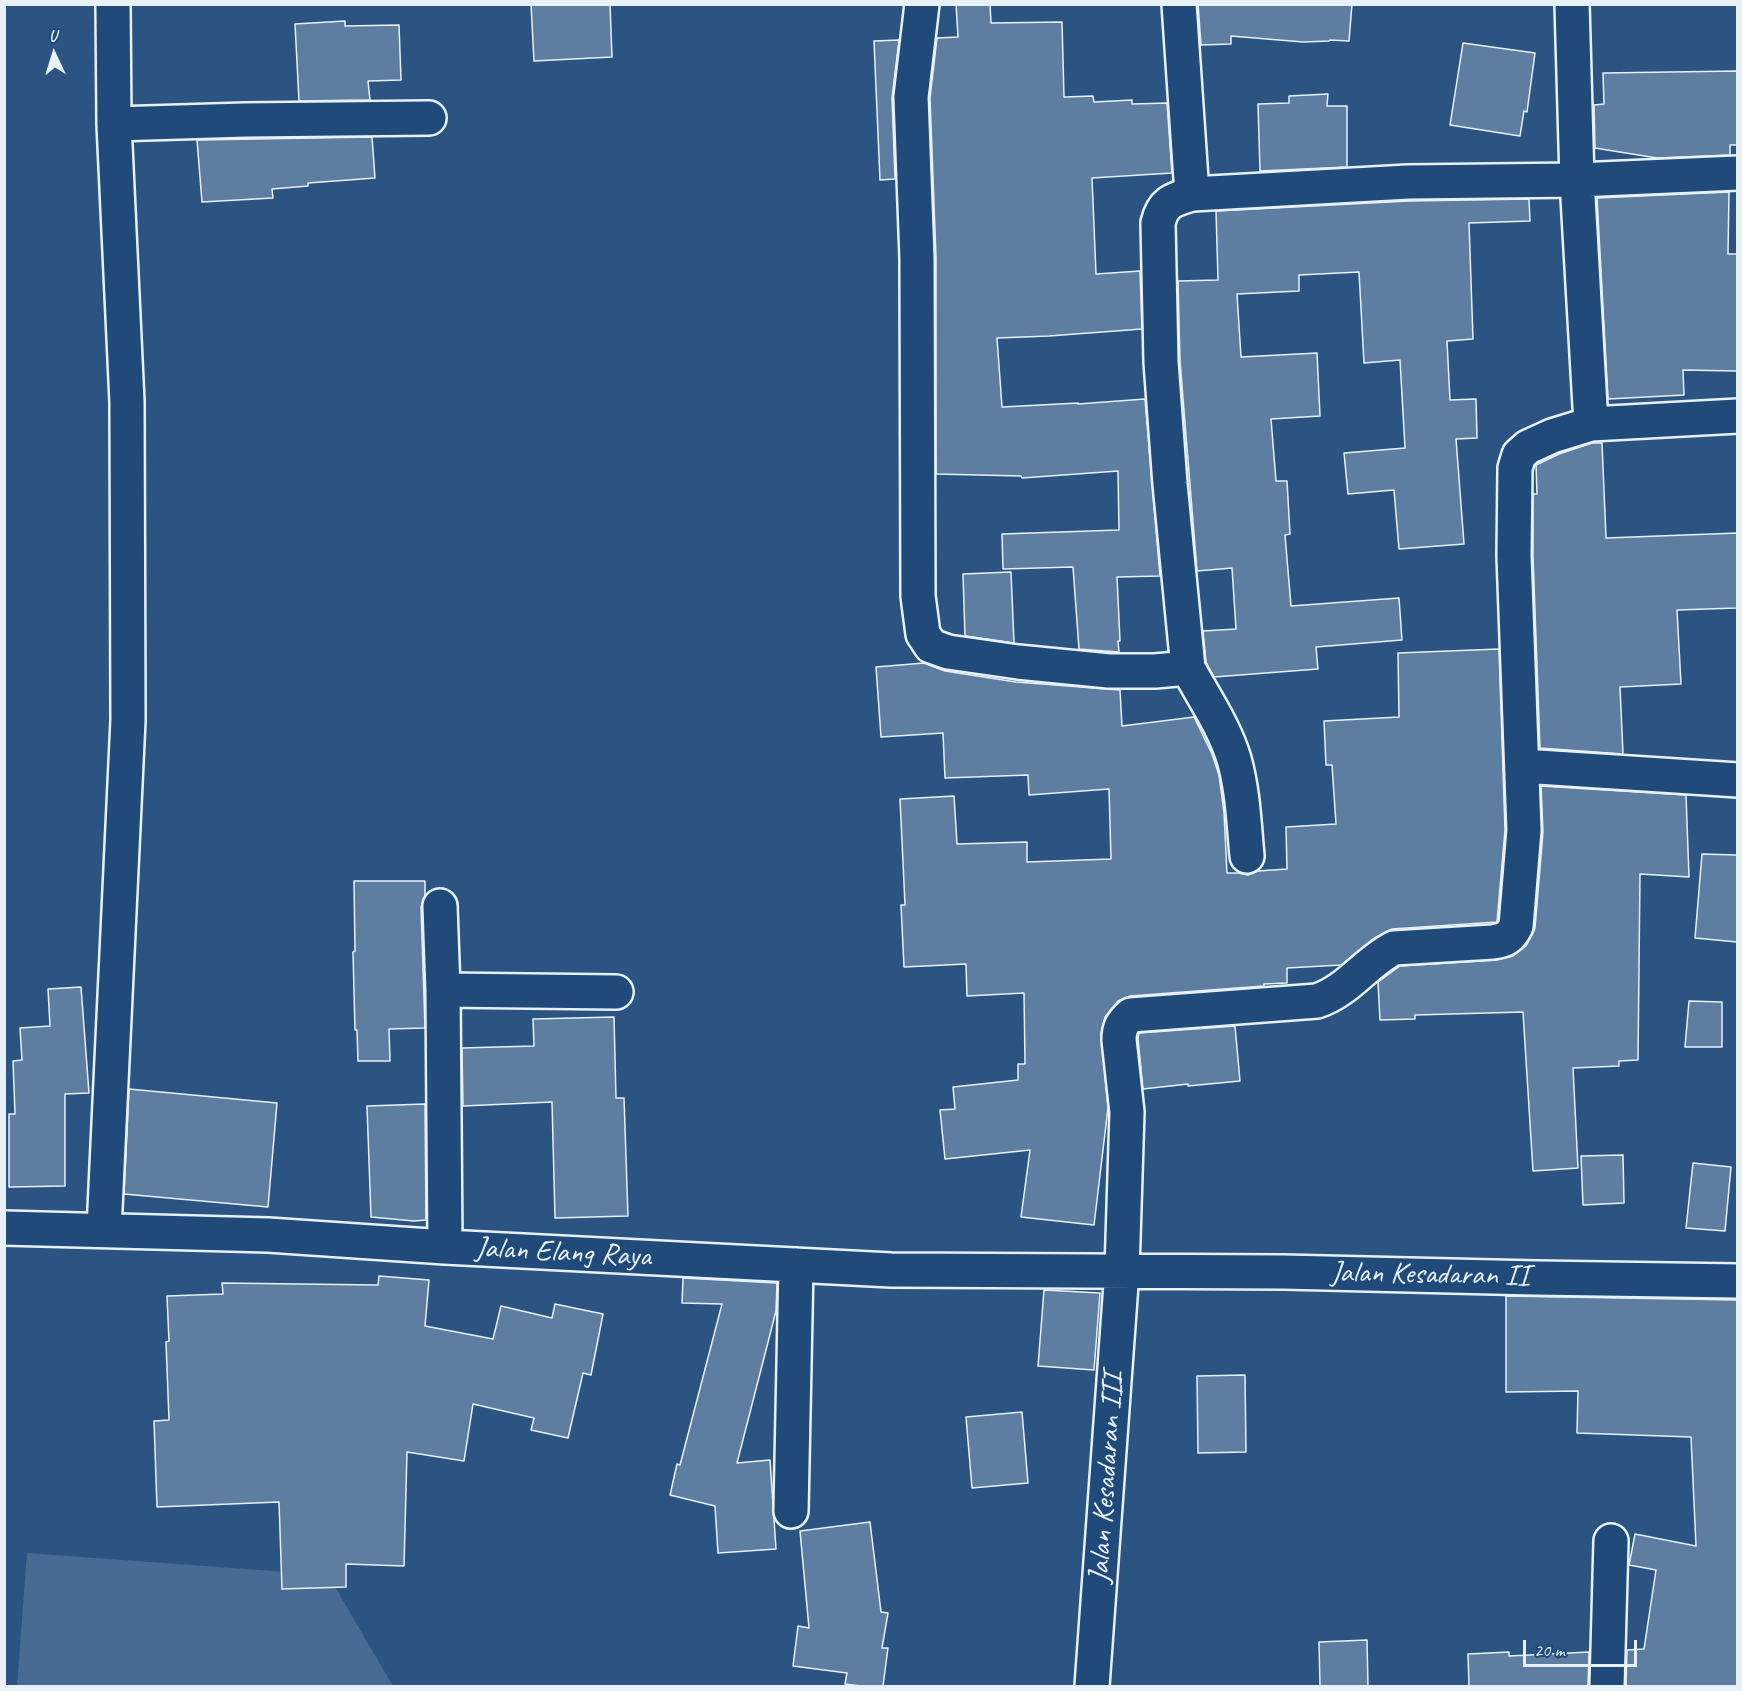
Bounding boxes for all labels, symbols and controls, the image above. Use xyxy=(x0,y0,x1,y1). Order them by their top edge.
north arrow xyxy=(24,24,84,84)
text: U xyxy=(48,26,57,46)
street label: Jalan Elang Raya xyxy=(474,1230,652,1276)
street label: Jalan Kesadaran II xyxy=(1330,1255,1530,1295)
street label: Jalan Kesadaran III xyxy=(1082,1372,1132,1584)
scale bar xyxy=(1526,1628,1640,1666)
text: 20 m xyxy=(1534,1639,1565,1661)

